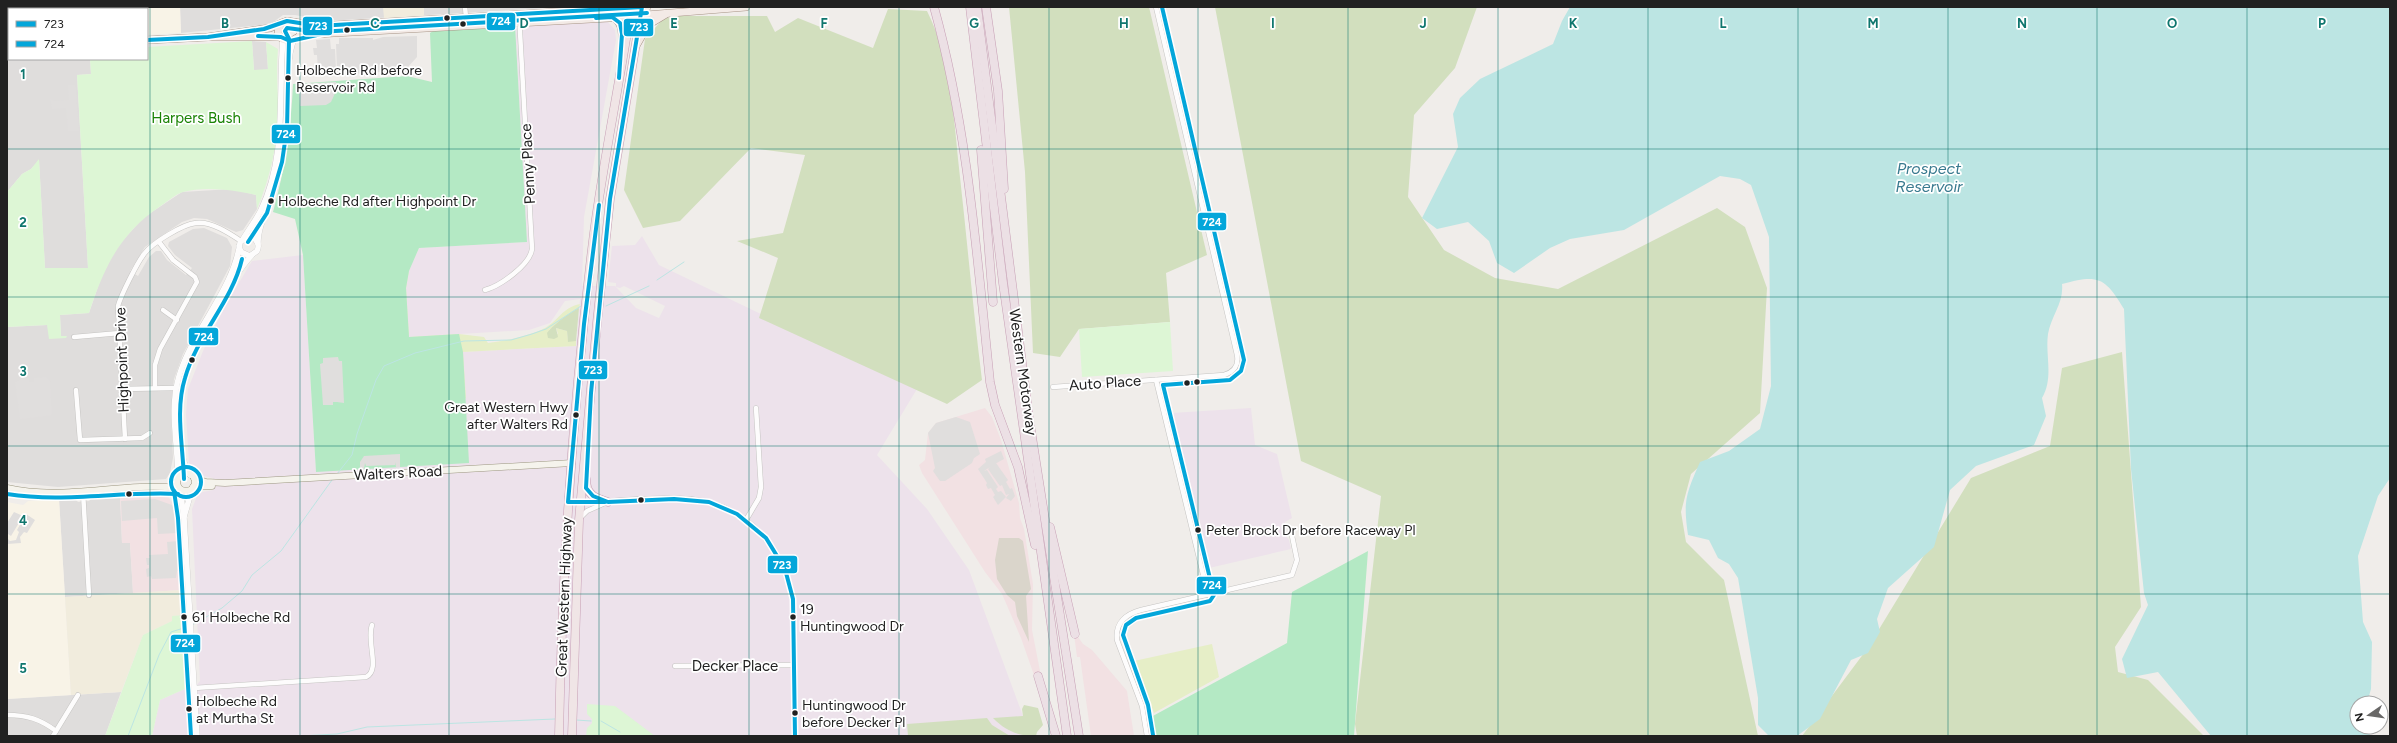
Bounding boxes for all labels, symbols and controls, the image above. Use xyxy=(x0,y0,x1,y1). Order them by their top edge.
legend xyxy=(8,8,148,60)
line badge: 724 xyxy=(486,12,516,31)
unlabelled marker xyxy=(442,13,452,23)
text: 724 xyxy=(491,15,511,28)
text: B xyxy=(221,16,229,31)
line badge: 723 xyxy=(302,16,333,36)
text: C xyxy=(370,16,380,31)
text: D xyxy=(519,16,529,31)
text: E xyxy=(670,16,678,31)
text: F xyxy=(820,16,828,31)
text: G xyxy=(969,16,979,31)
text: H xyxy=(1119,16,1129,31)
text: I xyxy=(1271,16,1275,31)
text: J xyxy=(1419,16,1427,31)
text: K xyxy=(1569,16,1578,31)
text: L xyxy=(1720,16,1727,31)
text: M xyxy=(1867,16,1879,31)
text: N xyxy=(2017,16,2027,31)
text: O xyxy=(2167,16,2177,31)
text: P xyxy=(2318,16,2326,31)
text: 723 xyxy=(44,17,64,31)
line badge: 723 xyxy=(623,18,654,37)
unlabelled marker xyxy=(458,19,468,29)
text: 723 xyxy=(309,20,327,33)
text: 723 xyxy=(630,21,648,34)
unlabelled marker xyxy=(342,25,352,35)
text: 724 xyxy=(44,37,65,51)
place label: Holbeche Rd before Reservoir Rd xyxy=(296,62,422,96)
text: 1 xyxy=(20,67,26,82)
marker: Holbeche Rd before Reservoir Rd xyxy=(283,73,293,83)
park label: Harpers Bush xyxy=(151,109,241,127)
street label: Penny Place xyxy=(517,123,539,205)
line badge: 724 xyxy=(271,124,301,144)
text: 724 xyxy=(276,128,296,141)
water label: Prospect Reservoir xyxy=(1895,159,1963,196)
place label: Holbeche Rd after Highpoint Dr xyxy=(278,193,477,210)
marker: Holbeche Rd after Highpoint Dr xyxy=(266,196,276,206)
line badge: 724 xyxy=(1197,212,1227,231)
text: 2 xyxy=(19,215,27,230)
text: 724 xyxy=(1202,216,1222,229)
street label: Highpoint Drive xyxy=(111,307,133,413)
street label: Western Motorway xyxy=(1005,307,1041,437)
line badge: 724 xyxy=(188,327,219,346)
text: 724 xyxy=(194,331,214,344)
unlabelled marker xyxy=(187,355,197,365)
line badge: 723 xyxy=(578,360,608,380)
text: 3 xyxy=(19,364,27,379)
text: 723 xyxy=(584,364,602,377)
street label: Auto Place xyxy=(1068,371,1142,395)
unlabelled marker xyxy=(1192,377,1202,387)
unlabelled marker xyxy=(1182,378,1192,388)
place label: Great Western Hwy after Walters Rd xyxy=(444,399,569,433)
marker: Great Western Hwy after Walters Rd xyxy=(571,410,581,420)
street label: Walters Road xyxy=(353,462,443,484)
unlabelled marker xyxy=(124,489,134,499)
unlabelled marker xyxy=(636,495,646,505)
text: 4 xyxy=(19,513,27,528)
street label: Great Western Highway xyxy=(552,516,576,677)
place label: Peter Brock Dr before Raceway Pl xyxy=(1206,522,1415,539)
marker: Peter Brock Dr before Raceway Pl xyxy=(1193,525,1203,535)
line badge: 723 xyxy=(767,555,798,574)
text: 723 xyxy=(773,559,791,572)
line badge: 724 xyxy=(1196,576,1227,595)
text: 724 xyxy=(1202,579,1222,592)
place label: 19 Huntingwood Dr xyxy=(800,601,904,635)
place label: 61 Holbeche Rd xyxy=(192,609,290,626)
marker: 61 Holbeche Rd xyxy=(179,612,189,622)
marker: 19 Huntingwood Dr xyxy=(788,612,798,622)
line badge: 724 xyxy=(170,634,201,653)
text: 724 xyxy=(175,637,195,650)
street label: Decker Place xyxy=(692,657,778,675)
text: 5 xyxy=(19,661,27,676)
place label: Holbeche Rd at Murtha St xyxy=(196,693,277,727)
north arrow xyxy=(2349,695,2389,735)
place label: Huntingwood Dr before Decker Pl xyxy=(802,697,906,731)
marker: Holbeche Rd at Murtha St xyxy=(184,704,194,714)
marker: Huntingwood Dr before Decker Pl xyxy=(790,708,800,718)
text: N xyxy=(2352,712,2367,723)

